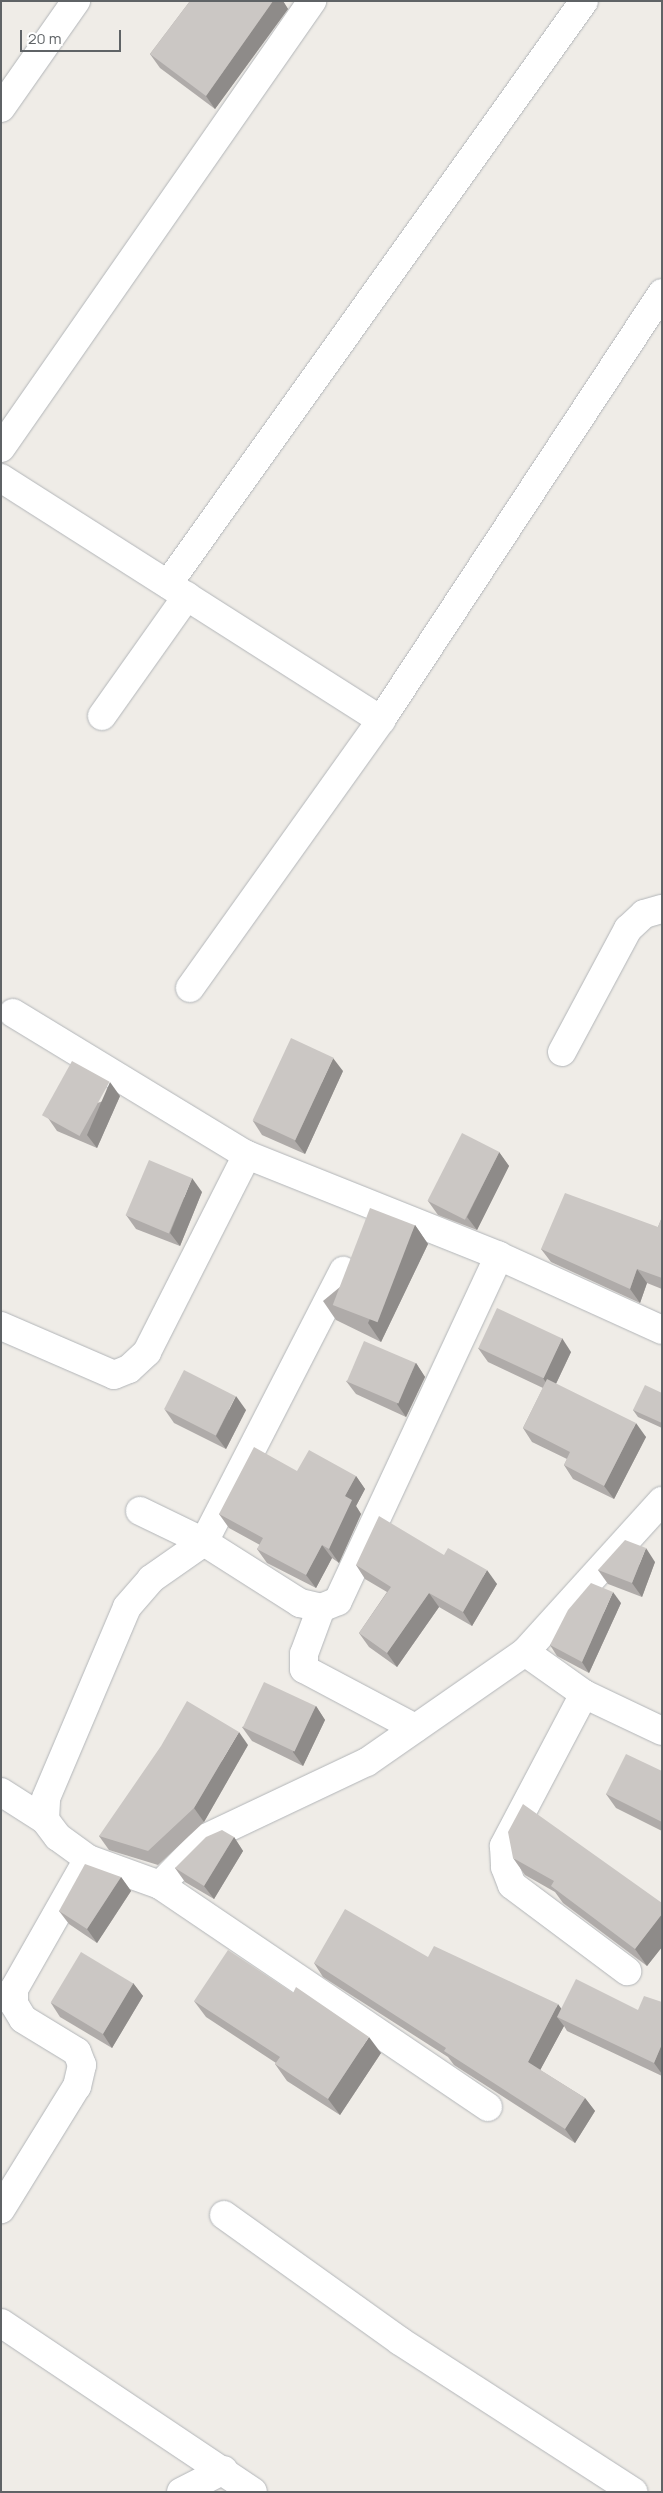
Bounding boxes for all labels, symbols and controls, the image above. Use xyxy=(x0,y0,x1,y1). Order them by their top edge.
scale bar xyxy=(22,20,124,52)
text: 20 m xyxy=(28,28,61,49)

